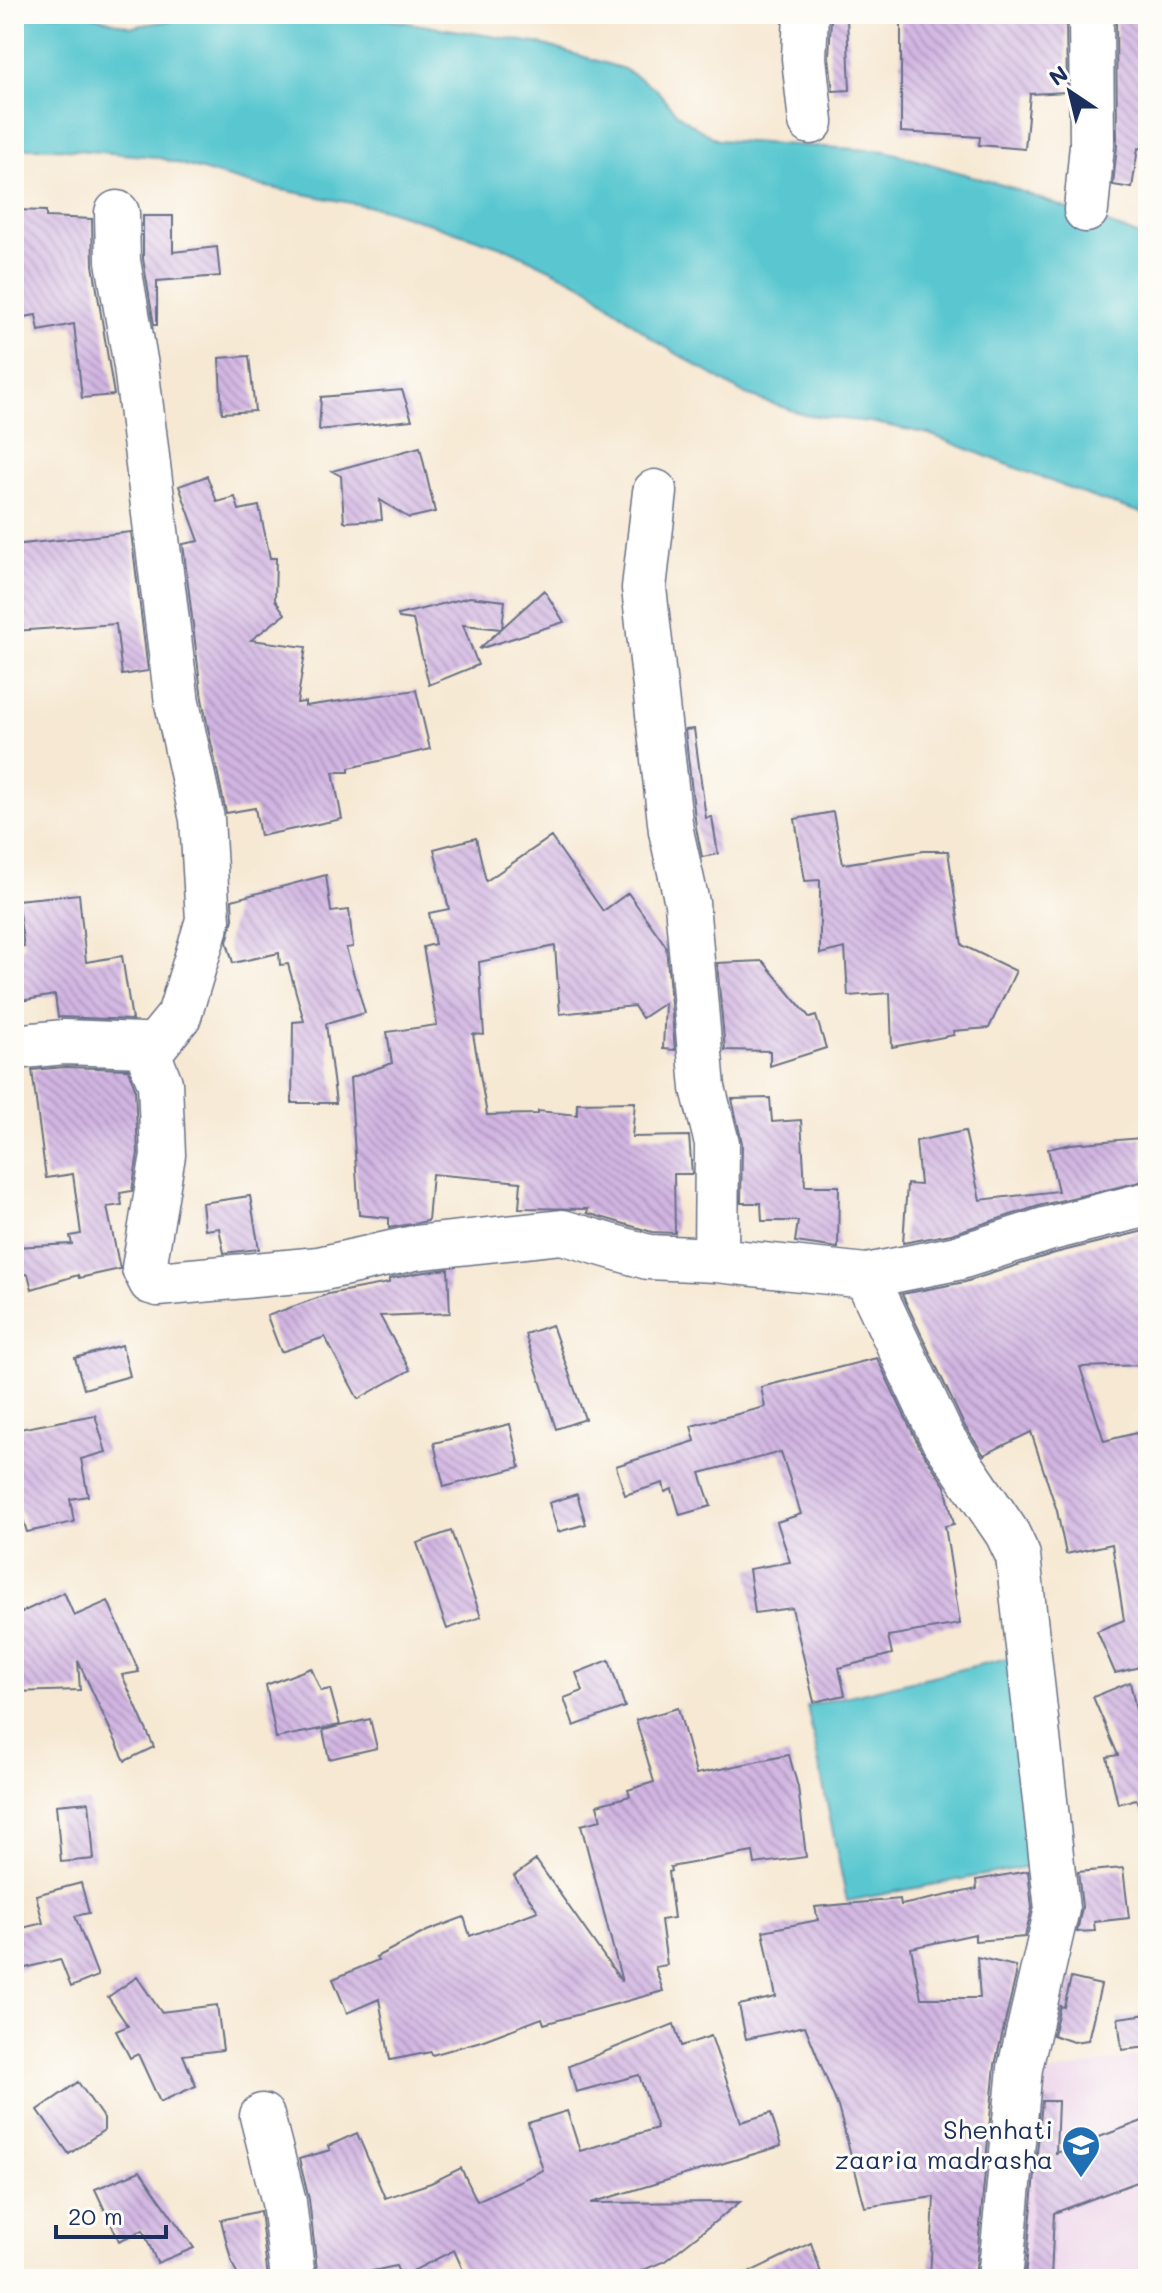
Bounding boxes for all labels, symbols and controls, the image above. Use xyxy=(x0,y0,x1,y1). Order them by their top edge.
north arrow xyxy=(1030,52,1110,132)
text: N xyxy=(1043,59,1073,92)
place label: Shenhati zaaria madrasha xyxy=(834,2112,1053,2176)
school or university icon: Shenhati zaaria madrasha xyxy=(1060,2124,1102,2179)
scale bar xyxy=(56,2189,166,2239)
text: 20 m xyxy=(68,2200,123,2231)

